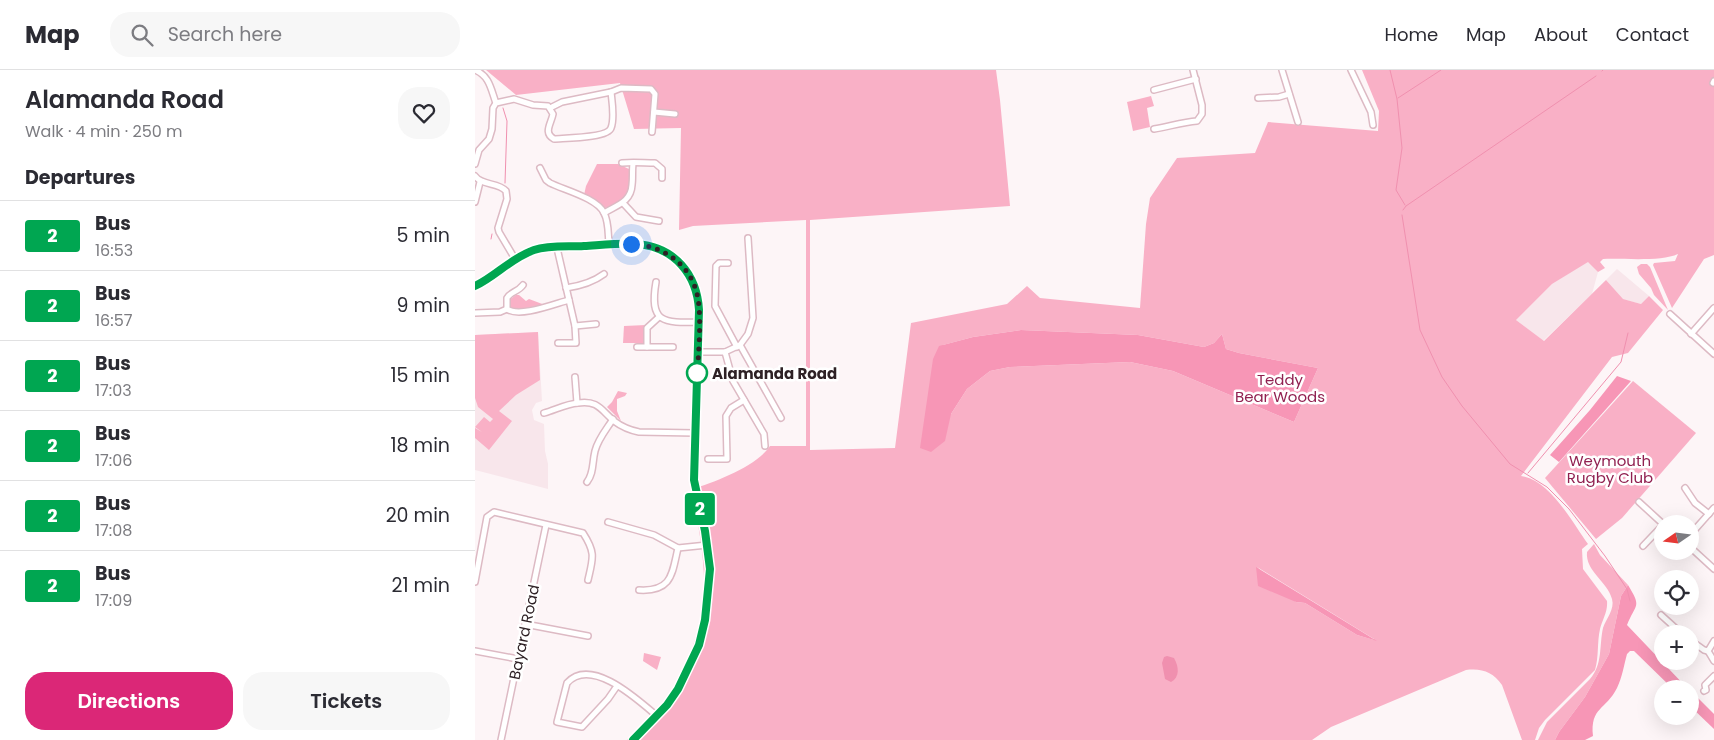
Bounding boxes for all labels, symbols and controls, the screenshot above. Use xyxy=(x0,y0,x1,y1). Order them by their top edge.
search box xyxy=(110,12,460,57)
text: Map xyxy=(25,18,80,51)
icon: search xyxy=(128,21,156,49)
text: Search here xyxy=(168,21,282,48)
text: Home xyxy=(1384,22,1438,47)
text: Map xyxy=(1466,22,1506,47)
text: About xyxy=(1534,22,1588,47)
text: Contact xyxy=(1616,22,1689,47)
text: Alamanda Road xyxy=(25,83,224,116)
button: heart xyxy=(398,87,450,139)
text: Walk · 4 min · 250 m xyxy=(25,120,183,143)
text: Departures xyxy=(25,164,135,191)
text: Bus xyxy=(95,210,131,237)
text: 5 min xyxy=(397,222,450,249)
text: 2 xyxy=(47,223,58,248)
your location xyxy=(619,232,644,257)
text: 16:53 xyxy=(95,239,133,262)
text: Bus xyxy=(95,280,131,307)
text: 9 min xyxy=(397,292,450,319)
text: 2 xyxy=(47,293,58,318)
text: 16:57 xyxy=(95,309,132,332)
text: Bus xyxy=(95,350,131,377)
text: 15 min xyxy=(391,362,450,389)
marker: Alamanda Road xyxy=(686,362,708,384)
text: 2 xyxy=(47,363,58,388)
place label: Alamanda Road xyxy=(712,363,837,384)
park label: Teddy Bear Woods xyxy=(1235,369,1325,407)
text: 17:03 xyxy=(95,379,132,402)
text: Bus xyxy=(95,420,131,447)
text: 18 min xyxy=(390,432,450,459)
text: 2 xyxy=(47,433,58,458)
text: 17:06 xyxy=(95,449,132,472)
park label: Weymouth Rugby Club xyxy=(1567,450,1653,488)
text: Bus xyxy=(95,490,131,517)
line badge: 2 xyxy=(684,493,716,525)
text: 2 xyxy=(695,496,705,521)
text: 20 min xyxy=(386,502,450,529)
text: 2 xyxy=(47,503,58,528)
north arrow xyxy=(1654,515,1699,560)
map controls xyxy=(1654,515,1699,725)
text: 17:08 xyxy=(95,519,132,542)
text: Bus xyxy=(95,560,131,587)
button: locate xyxy=(1654,570,1699,615)
text: 21 min xyxy=(392,572,450,599)
text: 2 xyxy=(47,573,58,598)
street label: Bayard Road xyxy=(504,583,544,681)
text: 17:09 xyxy=(95,589,132,612)
button: + xyxy=(1654,625,1699,670)
button: Directions xyxy=(25,672,233,730)
button: Tickets xyxy=(243,672,450,730)
button: − xyxy=(1654,680,1699,725)

